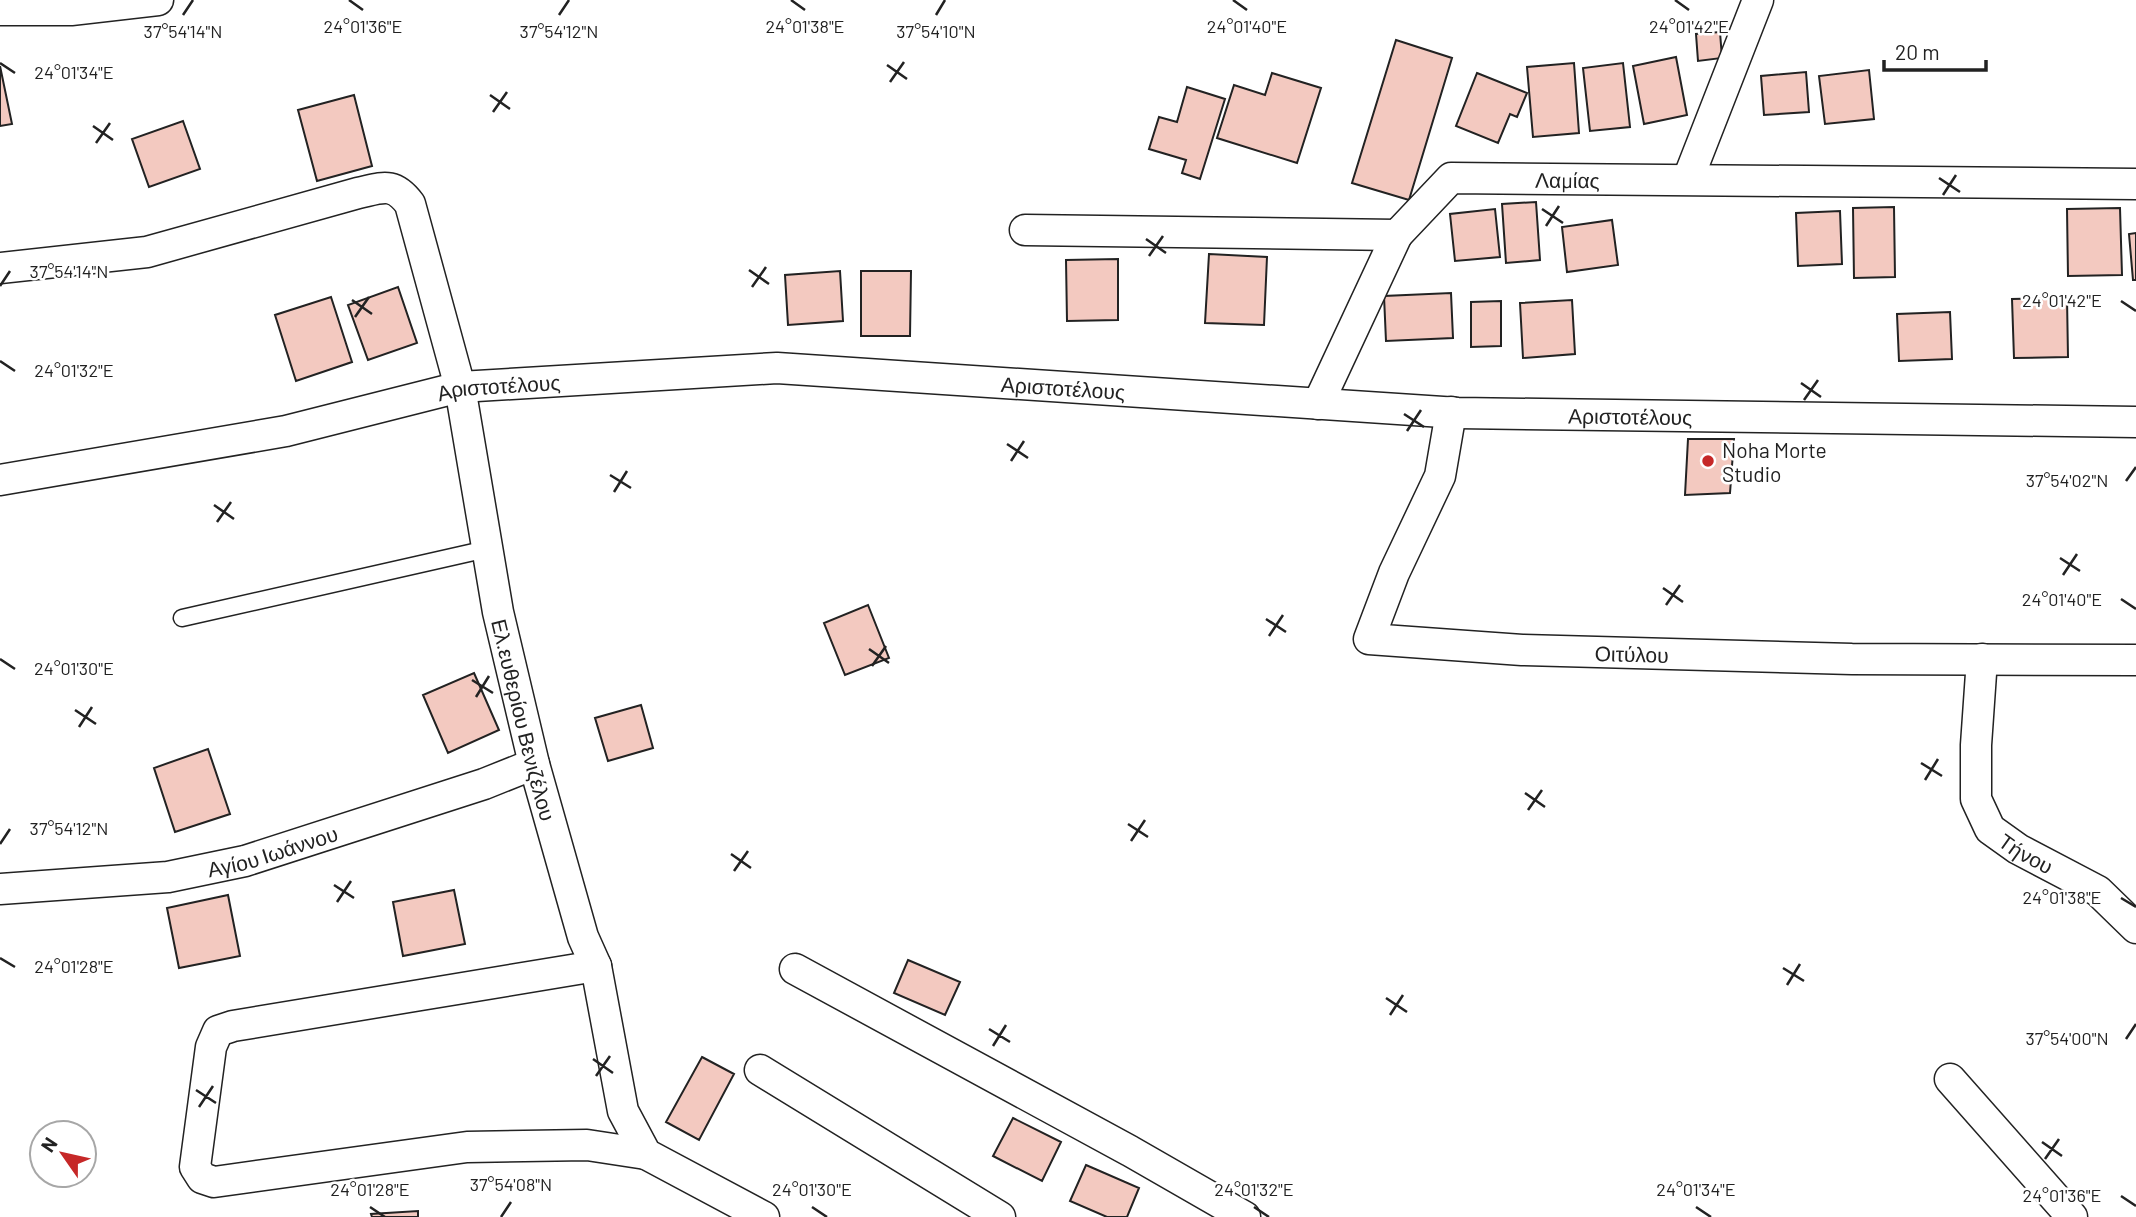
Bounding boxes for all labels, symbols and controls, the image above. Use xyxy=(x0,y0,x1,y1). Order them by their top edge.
text: 24°01'36"E xyxy=(324,15,402,37)
text: 24°01'38"E xyxy=(765,15,845,37)
text: 24°01'40"E xyxy=(1207,15,1287,37)
text: 24°01'42"E xyxy=(1649,15,1729,37)
text: 37°54'14"N xyxy=(144,20,222,42)
text: 37°54'12"N xyxy=(520,20,598,42)
text: 37°54'10"N xyxy=(896,20,976,42)
scale bar xyxy=(1884,28,1986,72)
text: 20 m xyxy=(1895,39,1940,64)
text: 24°01'34"E xyxy=(34,61,114,83)
street label: Λαμίας xyxy=(1535,166,1600,192)
text: 37°54'14"N xyxy=(30,260,108,282)
text: 24°01'42"E xyxy=(2022,289,2102,311)
text: 24°01'32"E xyxy=(34,359,114,381)
street label: Αριστοτέλους xyxy=(434,369,561,405)
street label: Αριστοτέλους xyxy=(1000,370,1126,403)
street label: Αριστοτέλους xyxy=(1568,402,1693,429)
place label: Noha Morte Studio xyxy=(1722,437,1827,486)
marker: Noha Morte Studio xyxy=(1700,453,1716,469)
text: 37°54'02"N xyxy=(2026,469,2108,491)
text: 24°01'40"E xyxy=(2022,588,2102,610)
street label: Ελ.ευθερίου Βενιζέλου xyxy=(488,616,562,823)
street label: Οιτύλου xyxy=(1594,639,1669,666)
text: 24°01'30"E xyxy=(34,657,114,679)
text: 37°54'12"N xyxy=(30,817,108,839)
street label: Αγίου Ιωάννου xyxy=(205,820,340,881)
street label: Τήνου xyxy=(1995,827,2058,878)
text: 24°01'38"E xyxy=(2022,886,2102,908)
text: 24°01'28"E xyxy=(34,955,114,977)
text: 37°54'00"N xyxy=(2025,1027,2109,1049)
north arrow xyxy=(28,1119,98,1189)
text: N xyxy=(35,1133,62,1156)
text: 37°54'08"N xyxy=(470,1173,552,1195)
text: 24°01'28"E xyxy=(330,1178,410,1200)
text: 24°01'30"E xyxy=(772,1178,852,1200)
text: 24°01'32"E xyxy=(1214,1178,1294,1200)
text: 24°01'34"E xyxy=(1656,1178,1736,1200)
text: 24°01'36"E xyxy=(2023,1184,2101,1206)

